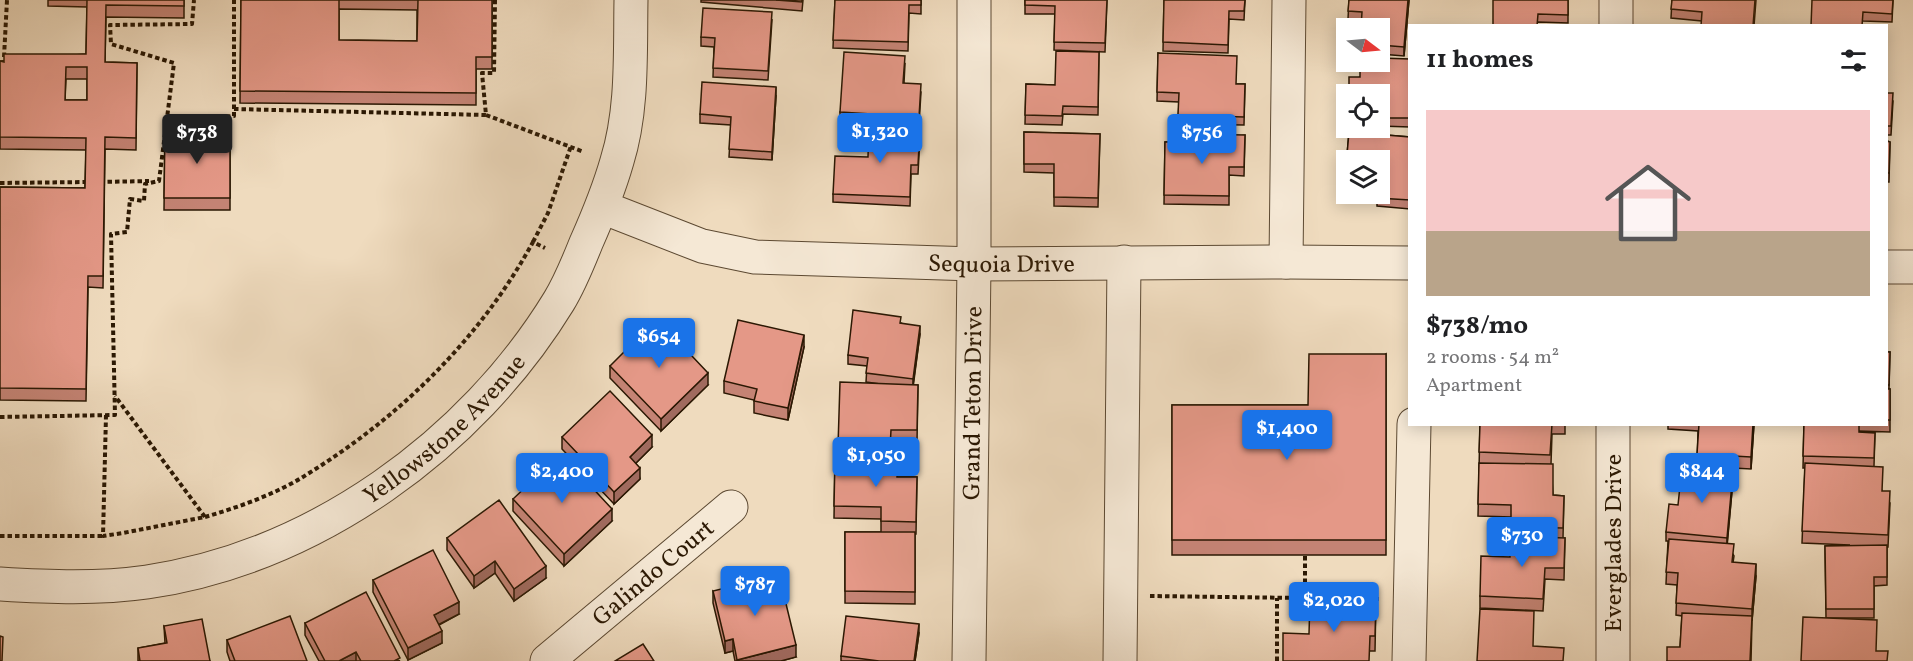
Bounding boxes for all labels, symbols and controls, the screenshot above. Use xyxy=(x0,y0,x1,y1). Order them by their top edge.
north arrow xyxy=(1336,18,1390,72)
map controls xyxy=(1336,18,1390,204)
text: 11 homes xyxy=(1426,42,1533,78)
icon: filters xyxy=(1837,44,1870,77)
button: locate xyxy=(1336,84,1390,138)
pin: $1,320 xyxy=(831,113,929,164)
pin: $738 xyxy=(161,114,233,165)
pin: $756 xyxy=(1166,114,1238,165)
text: $1,320 xyxy=(851,118,909,146)
text: $738 xyxy=(176,119,218,147)
text: $756 xyxy=(1181,119,1223,147)
icon: home xyxy=(1594,149,1702,257)
button: layers xyxy=(1336,150,1390,204)
street label: Sequoia Drive xyxy=(927,248,1075,283)
street label: Grand Teton Drive xyxy=(956,306,992,500)
text: $738/mo xyxy=(1426,308,1528,344)
pin: $654 xyxy=(623,318,695,369)
text: $654 xyxy=(637,323,681,351)
text: 2 rooms · 54 m² xyxy=(1426,344,1559,372)
street label: Yellowstone Avenue xyxy=(357,348,535,514)
text: Apartment xyxy=(1426,372,1522,400)
pin: $1,400 xyxy=(1238,410,1336,461)
text: $1,400 xyxy=(1256,415,1318,443)
pin: $1,050 xyxy=(827,437,925,488)
text: $1,050 xyxy=(847,442,905,470)
pin: $2,400 xyxy=(513,453,611,504)
pin: $844 xyxy=(1666,453,1738,504)
street label: Everglades Drive xyxy=(1598,454,1632,632)
text: $2,400 xyxy=(530,458,594,486)
text: $844 xyxy=(1679,458,1725,486)
street label: Galindo Court xyxy=(586,513,722,635)
pin: $730 xyxy=(1486,517,1558,568)
text: $730 xyxy=(1501,522,1543,550)
pin: $787 xyxy=(719,566,791,617)
text: $787 xyxy=(735,571,775,599)
pin: $2,020 xyxy=(1285,582,1383,633)
text: $2,020 xyxy=(1303,587,1365,615)

